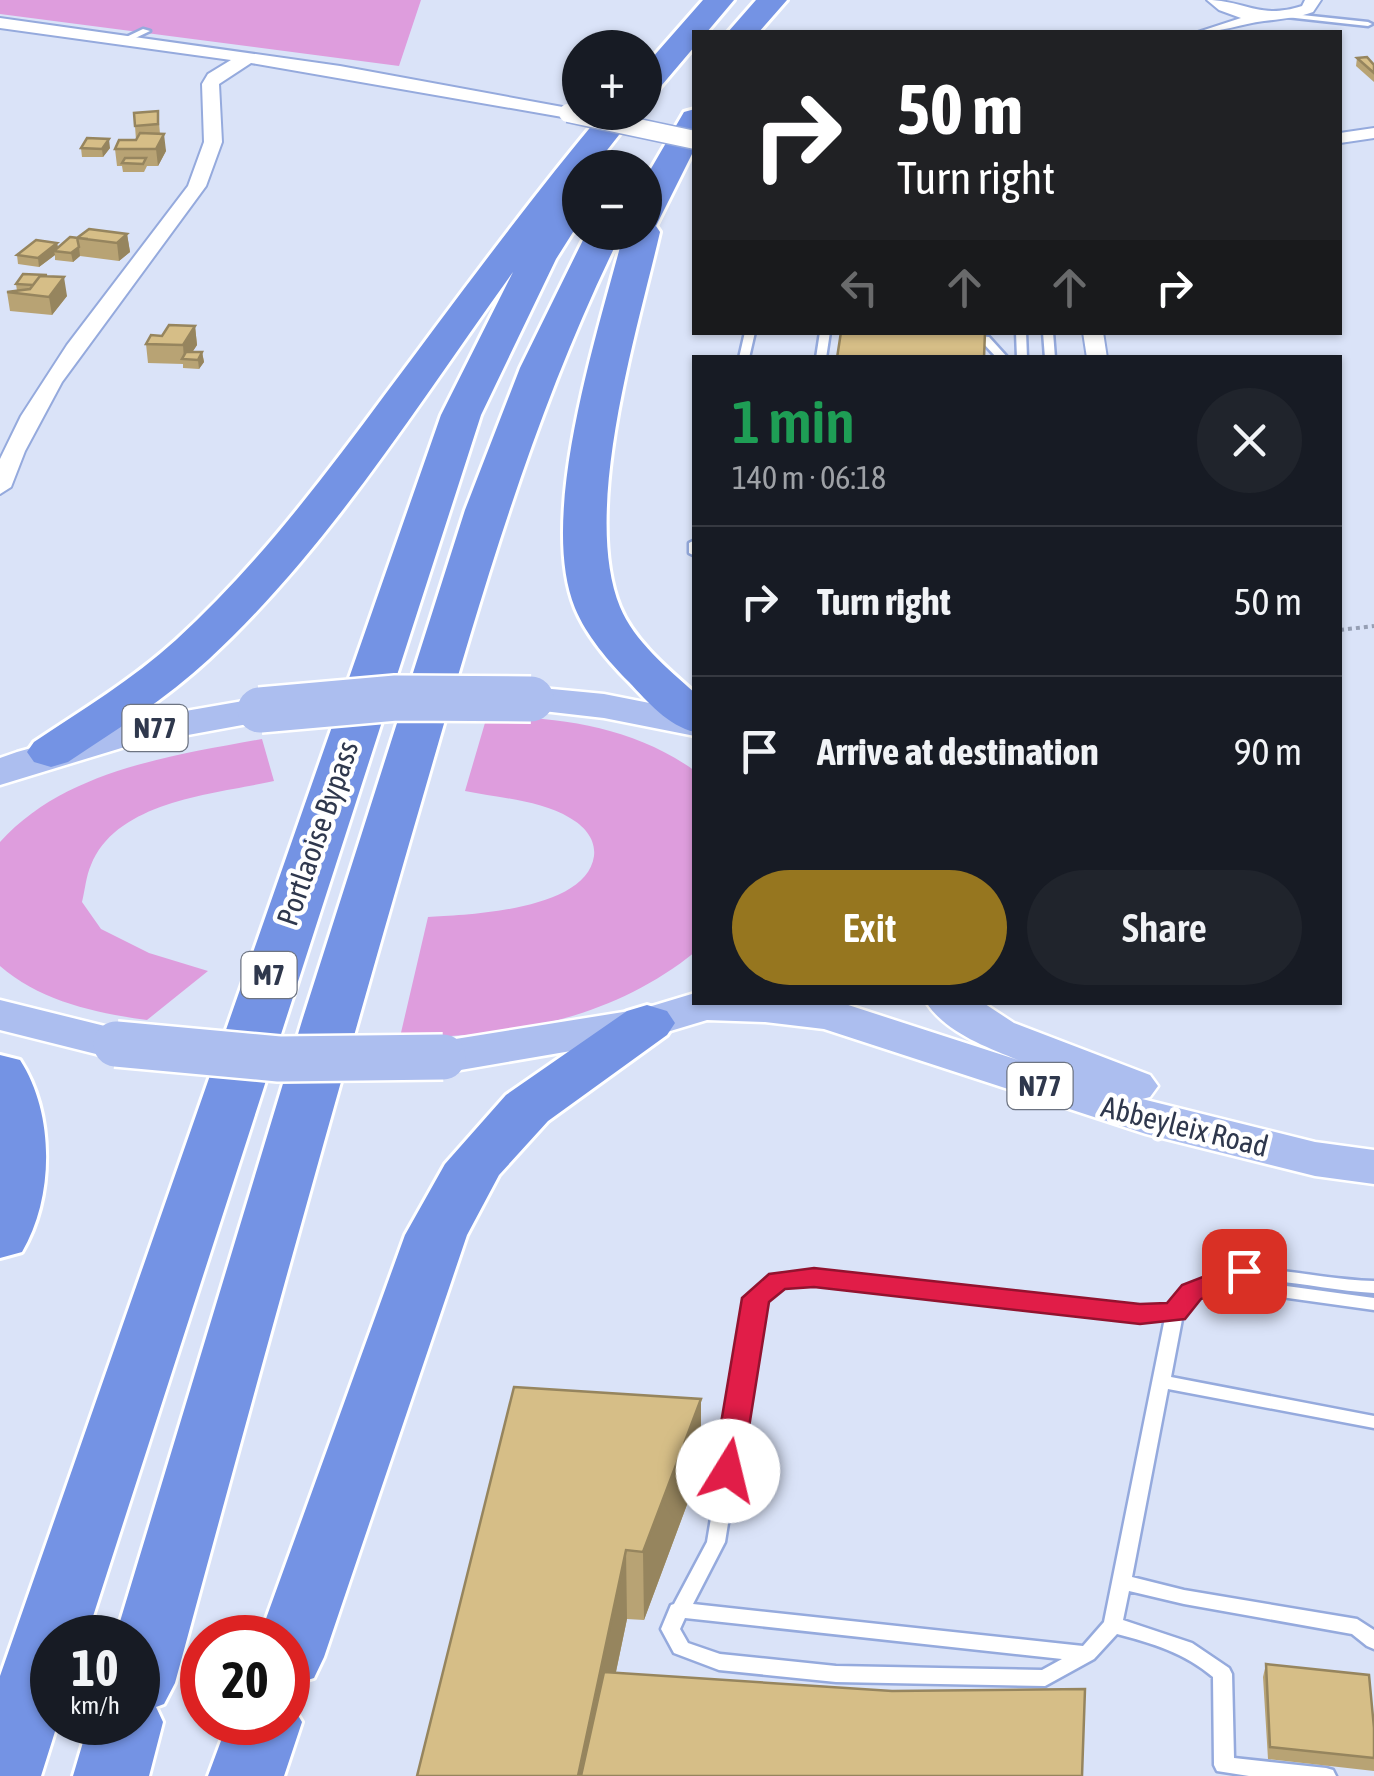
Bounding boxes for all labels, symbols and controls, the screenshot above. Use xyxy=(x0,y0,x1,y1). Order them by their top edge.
map controls xyxy=(562,30,662,250)
button: + xyxy=(562,30,662,130)
text: 50 m xyxy=(897,69,1023,149)
icon: right xyxy=(732,70,862,200)
button: − xyxy=(562,150,662,250)
text: Turn right xyxy=(897,152,1055,204)
icon: left xyxy=(832,260,887,315)
icon: ahead xyxy=(937,260,992,315)
icon: ahead xyxy=(1042,260,1097,315)
icon: right xyxy=(1147,260,1202,315)
text: 1 min xyxy=(732,387,855,456)
button: close xyxy=(1197,388,1302,493)
text: 140 m · 06:18 xyxy=(732,459,886,496)
icon: right xyxy=(732,574,787,629)
text: Turn right xyxy=(817,580,951,623)
text: 50 m xyxy=(1234,580,1302,623)
road number: N77 xyxy=(122,705,188,751)
icon: arrive xyxy=(732,724,787,779)
text: Arrive at destination xyxy=(817,730,1099,773)
text: 90 m xyxy=(1234,730,1302,773)
street label: Portlaoise Bypass xyxy=(270,736,364,930)
button: Exit xyxy=(732,870,1007,985)
button: Share xyxy=(1027,870,1302,985)
road number: M7 xyxy=(242,952,296,998)
road number: N77 xyxy=(1008,1063,1072,1109)
street label: Abbeyleix Road xyxy=(1098,1089,1272,1163)
pin xyxy=(1202,1229,1287,1314)
icon: arrive xyxy=(1217,1244,1272,1299)
position arrow xyxy=(676,1419,780,1523)
speed limit sign: 20 xyxy=(180,1615,310,1745)
text: 10 xyxy=(71,1639,118,1697)
text: km/h xyxy=(70,1691,120,1719)

